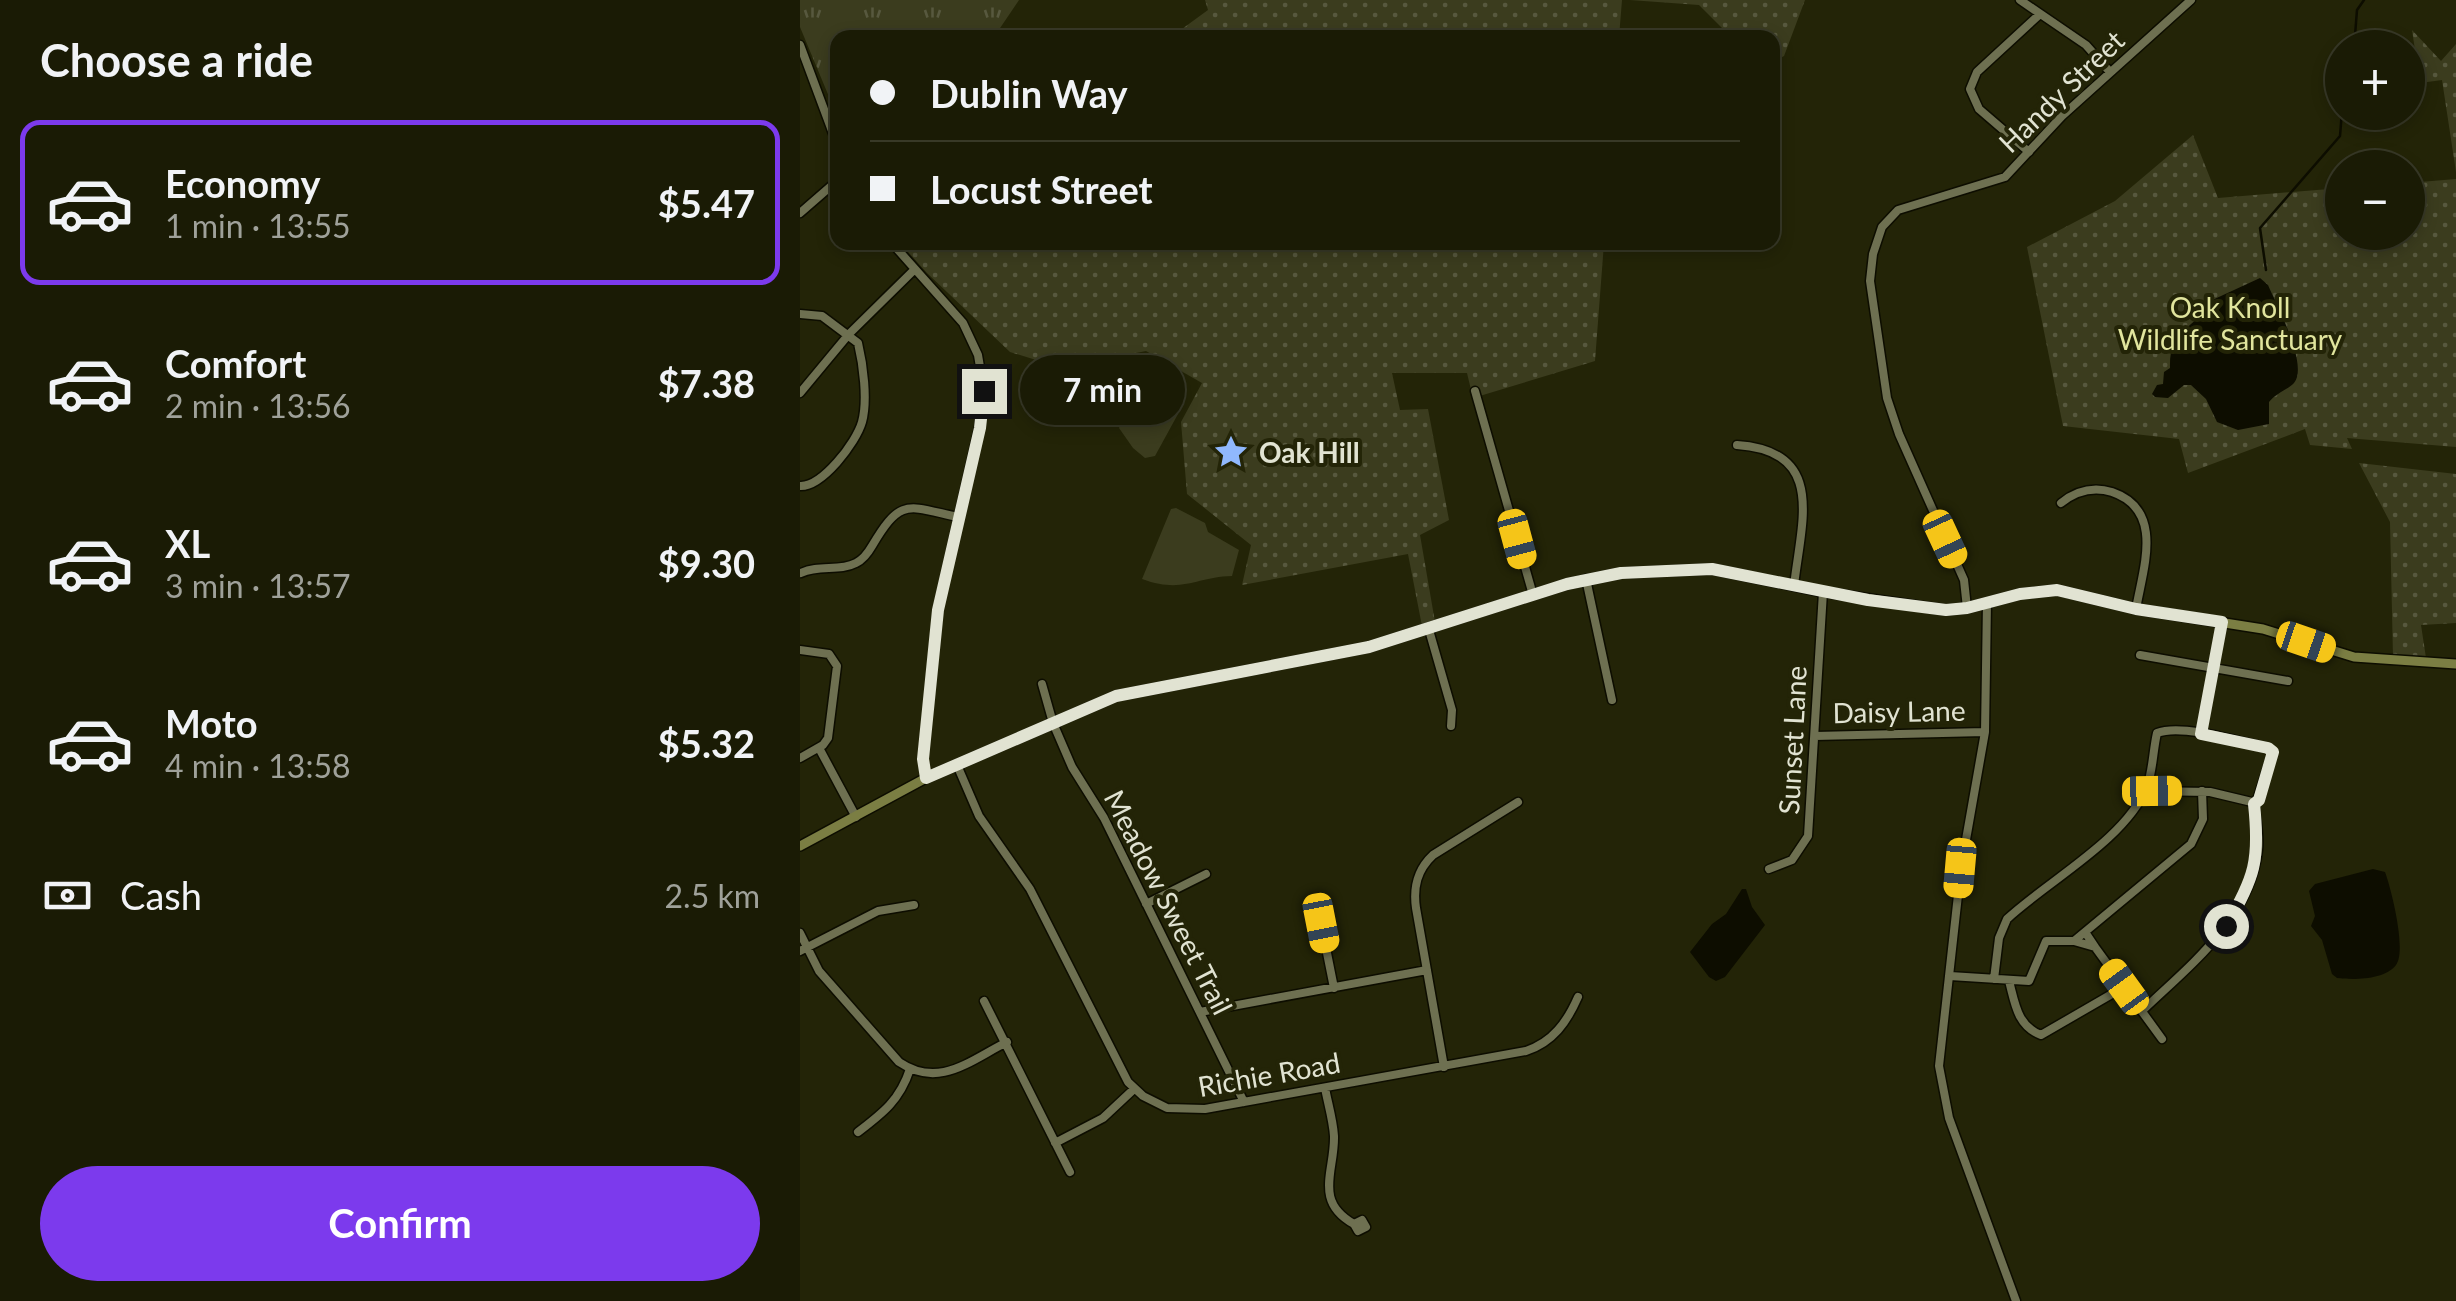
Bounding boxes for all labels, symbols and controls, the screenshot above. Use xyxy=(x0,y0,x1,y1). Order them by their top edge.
street label: Handy Street xyxy=(1991,23,2131,159)
map controls xyxy=(2325,30,2425,250)
button: + xyxy=(2325,30,2425,130)
text: Choose a ride xyxy=(40,33,313,87)
text: Dublin Way xyxy=(930,70,1128,116)
button: − xyxy=(2325,150,2425,250)
icon: car xyxy=(45,158,135,248)
text: Economy xyxy=(165,160,320,206)
text: Locust Street xyxy=(930,166,1153,212)
text: $5.47 xyxy=(658,180,755,226)
text: 1 min · 13:55 xyxy=(165,206,351,245)
park label: Oak Knoll Wildlife Sanctuary xyxy=(2118,290,2343,356)
icon: car xyxy=(45,338,135,428)
text: Comfort xyxy=(165,340,306,386)
callout: 7 min xyxy=(1019,356,1184,426)
text: $7.38 xyxy=(658,360,755,406)
route end xyxy=(962,369,1007,414)
text: 7 min xyxy=(1063,370,1142,409)
text: 2 min · 13:56 xyxy=(165,386,351,425)
place icon: Oak Hill xyxy=(1212,433,1250,471)
place label: Oak Hill xyxy=(1259,435,1360,469)
car xyxy=(1919,505,1971,573)
car xyxy=(1495,506,1539,572)
icon: car xyxy=(45,518,135,608)
text: XL xyxy=(165,520,210,566)
text: $9.30 xyxy=(658,540,755,586)
text: 3 min · 13:57 xyxy=(165,566,351,605)
car xyxy=(2273,618,2339,666)
street label: Sunset Lane xyxy=(1771,665,1813,815)
street label: Daisy Lane xyxy=(1832,693,1966,729)
icon: car xyxy=(45,698,135,788)
text: Moto xyxy=(165,700,258,746)
text: $5.32 xyxy=(658,720,755,766)
text: 4 min · 13:58 xyxy=(165,746,351,785)
car xyxy=(2122,775,2182,807)
street label: Meadow Sweet Trail xyxy=(1098,784,1240,1020)
car xyxy=(1942,837,1978,899)
icon: cash xyxy=(40,868,95,923)
text: Cash xyxy=(120,872,202,918)
text: 2.5 km xyxy=(665,876,760,915)
car xyxy=(1301,891,1341,955)
route start xyxy=(2204,904,2249,949)
car xyxy=(2094,954,2154,1020)
street label: Richie Road xyxy=(1195,1045,1343,1103)
button: Confirm xyxy=(40,1166,760,1281)

